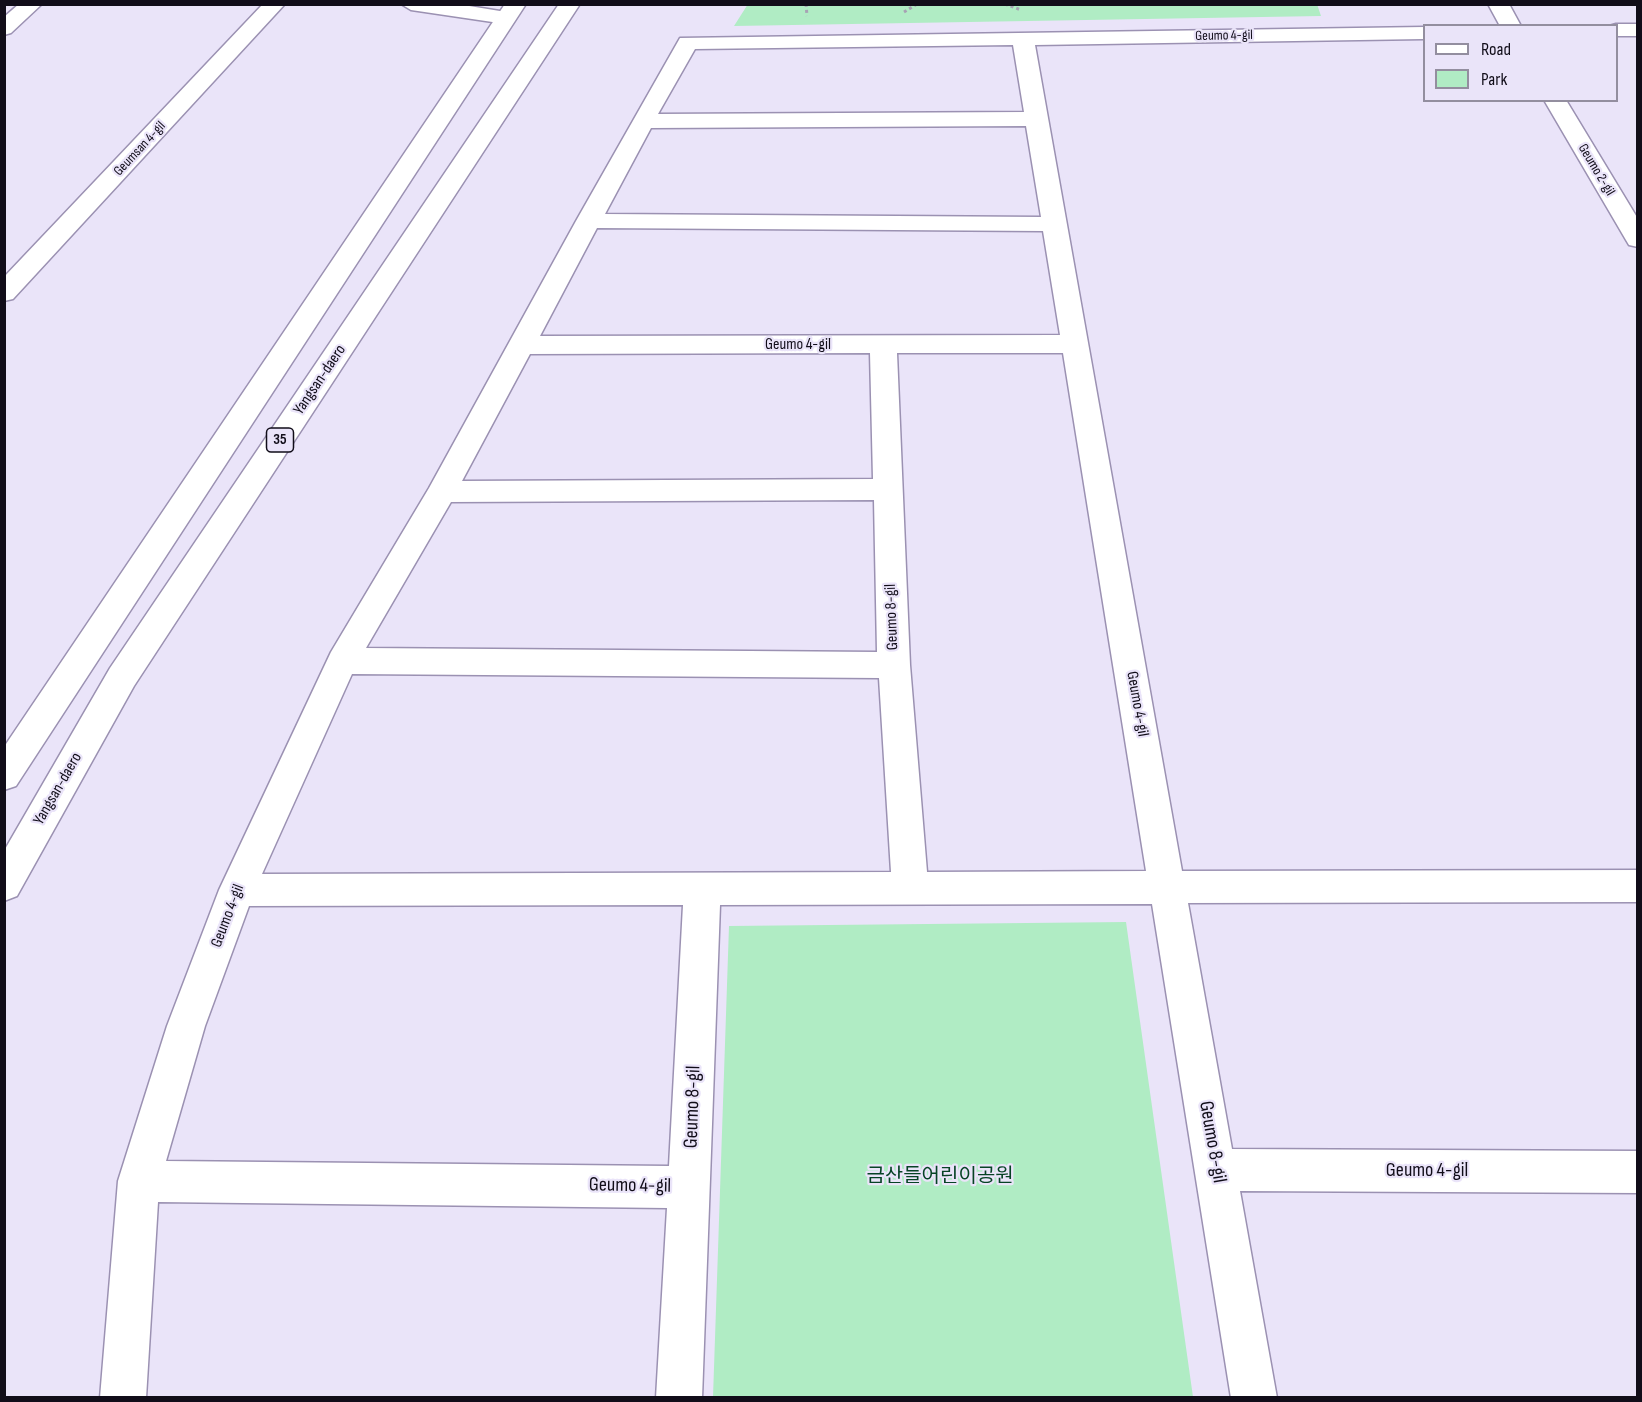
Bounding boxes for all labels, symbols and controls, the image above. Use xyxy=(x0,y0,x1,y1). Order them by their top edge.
legend xyxy=(1423,24,1618,102)
street label: Geumo 4-gil xyxy=(1195,27,1253,45)
text: Road xyxy=(1481,39,1511,60)
text: Park xyxy=(1481,69,1507,90)
street label: Geumsan 4-gil xyxy=(111,118,169,180)
street label: Geumo 2-gil xyxy=(1574,141,1618,199)
street label: Geumo 4-gil xyxy=(765,335,831,355)
street label: Yangsan-daero xyxy=(290,341,350,419)
road number: 35 xyxy=(266,428,294,452)
street label: Geumo 8-gil xyxy=(881,584,903,650)
street label: Geumo 4-gil xyxy=(1122,670,1152,738)
street label: Yangsan-daero xyxy=(30,749,86,829)
street label: Geumo 4-gil xyxy=(207,882,249,950)
street label: Geumo 8-gil xyxy=(680,1065,706,1149)
street label: Geumo 8-gil xyxy=(1193,1099,1231,1185)
street label: Geumo 4-gil xyxy=(1386,1159,1468,1183)
park label: 금산들어린이공원 xyxy=(866,1165,1014,1189)
street label: Geumo 4-gil xyxy=(589,1173,671,1199)

